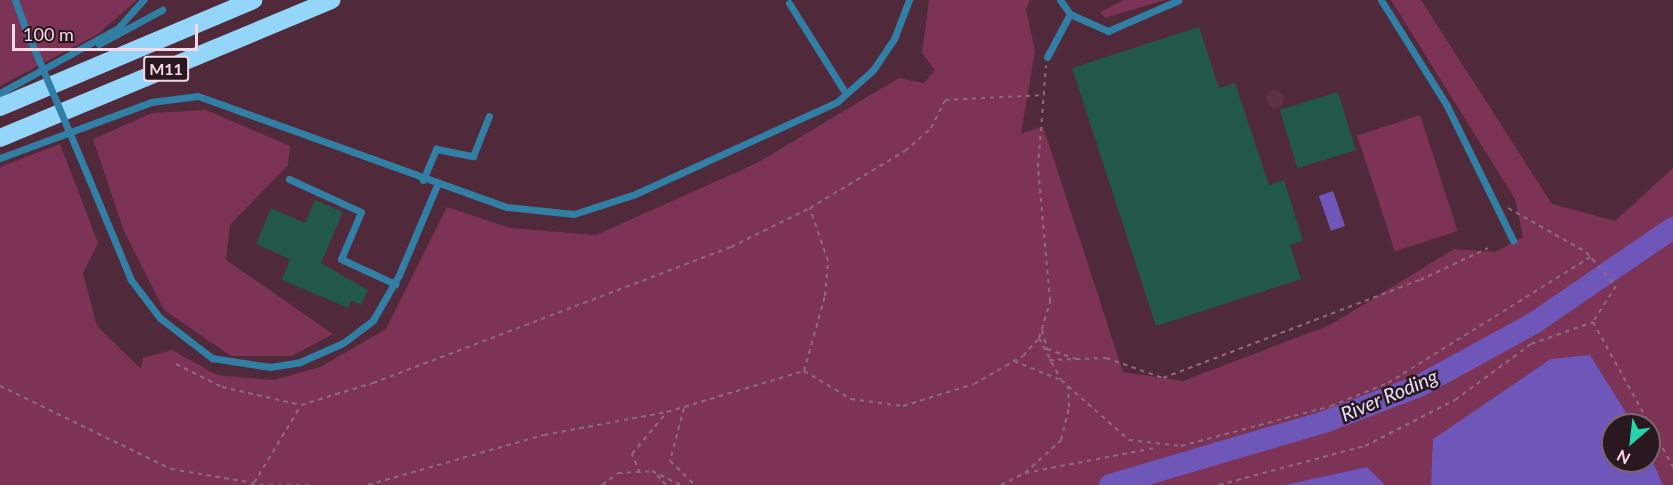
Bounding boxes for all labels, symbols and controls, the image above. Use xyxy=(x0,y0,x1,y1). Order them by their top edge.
scale bar xyxy=(15,12,201,50)
text: 100 m xyxy=(23,23,74,45)
road number: M11 xyxy=(142,56,190,82)
water label: River Roding xyxy=(1337,364,1441,426)
north arrow xyxy=(1601,413,1661,473)
text: N xyxy=(1613,446,1633,469)

